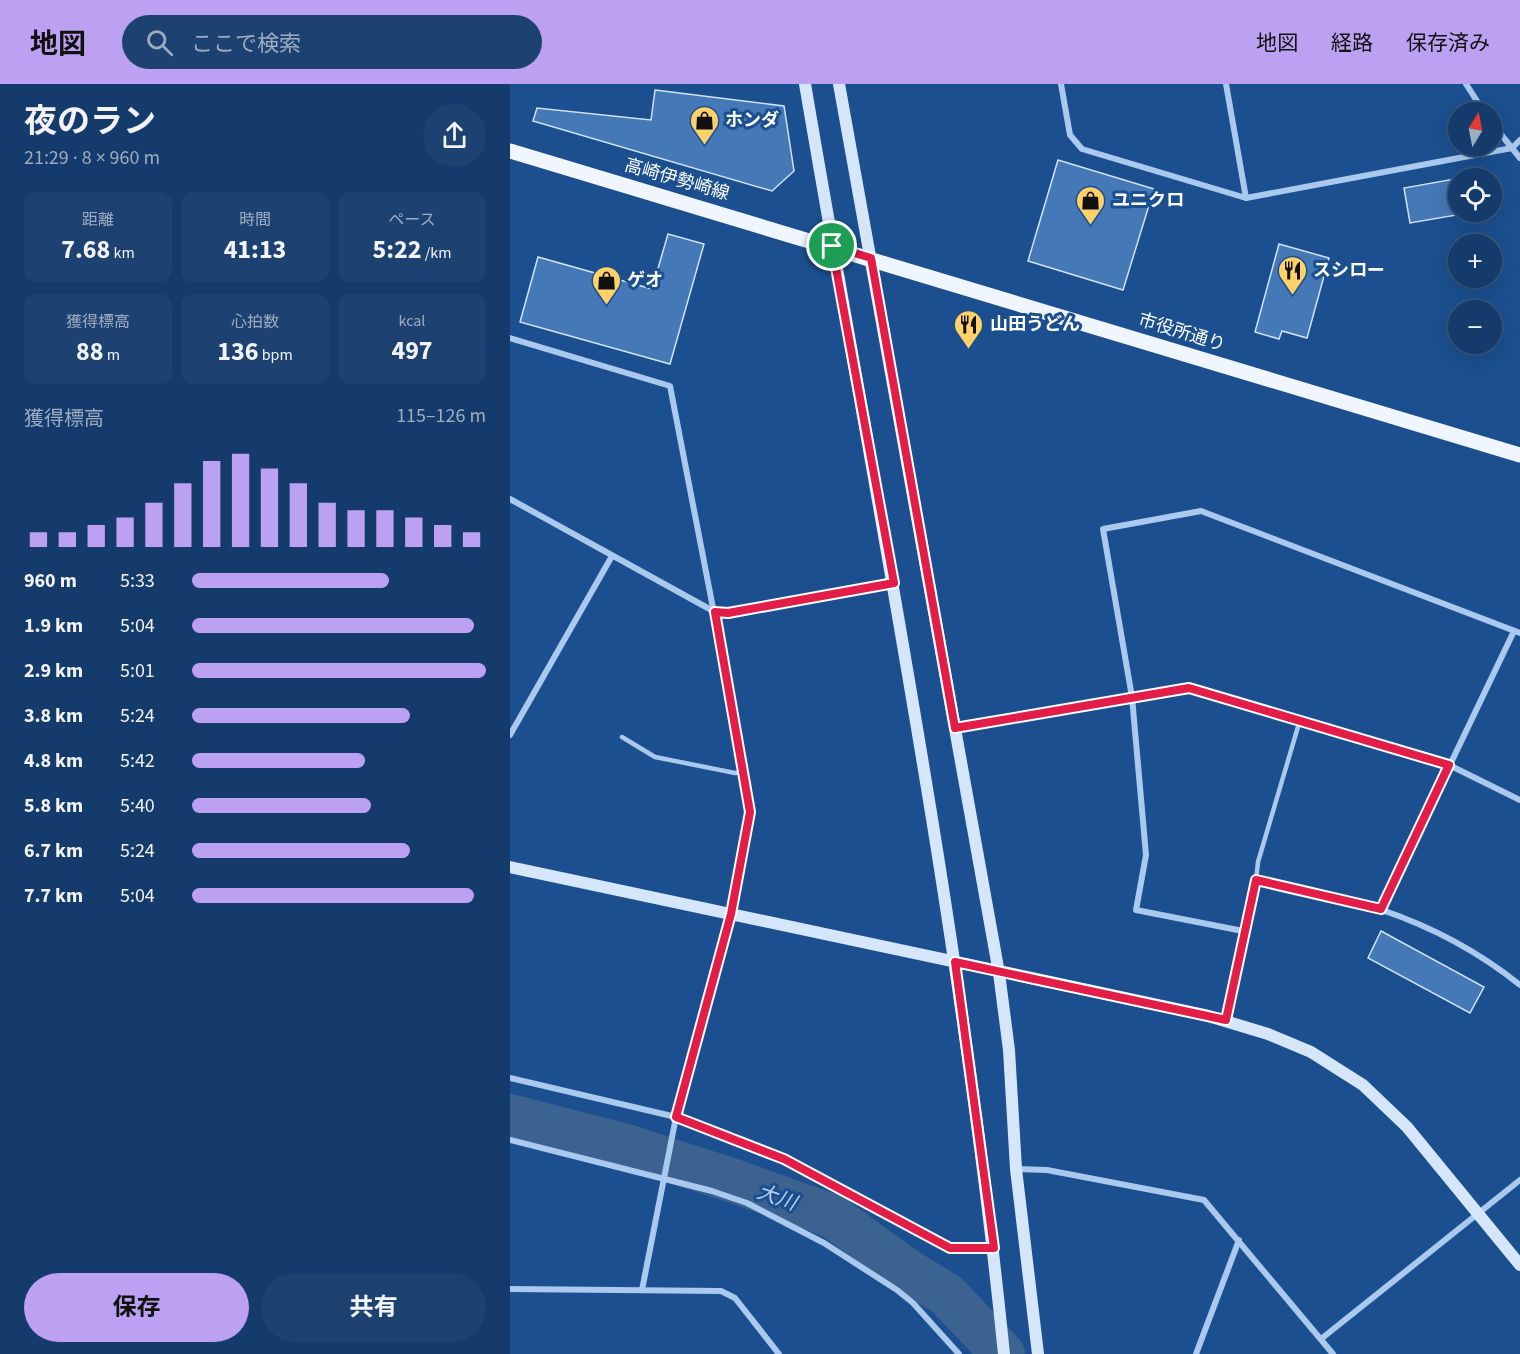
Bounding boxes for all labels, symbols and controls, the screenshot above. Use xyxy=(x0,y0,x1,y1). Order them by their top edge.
search box xyxy=(122,15,542,69)
text: 地図 xyxy=(30,24,86,64)
icon: search xyxy=(143,26,176,59)
text: ここで検索 xyxy=(191,28,301,60)
text: 地図 xyxy=(1256,28,1298,58)
text: 経路 xyxy=(1331,28,1373,58)
text: 保存済み xyxy=(1406,28,1490,58)
text: 夜のラン xyxy=(24,98,156,145)
north arrow xyxy=(1448,102,1502,156)
map controls xyxy=(1448,102,1502,354)
button: share xyxy=(423,104,486,167)
shop icon: ホンダ xyxy=(688,104,720,146)
place label: ホンダ xyxy=(725,108,779,133)
text: 21:29 · 8 × 960 m xyxy=(24,144,160,172)
street label: 高崎伊勢崎線 xyxy=(622,153,732,206)
button: locate xyxy=(1448,168,1502,222)
shop icon: ユニクロ xyxy=(1075,184,1107,226)
place label: ユニクロ xyxy=(1112,188,1184,213)
text: 距離 xyxy=(82,209,114,231)
text: 時間 xyxy=(239,209,271,231)
text: ペース xyxy=(388,209,436,231)
pin xyxy=(806,220,857,271)
icon: arrive xyxy=(815,229,848,262)
text: 7.68 xyxy=(61,231,110,268)
text: 41:13 xyxy=(224,231,286,268)
text: 5:22 xyxy=(373,231,422,268)
button: + xyxy=(1448,234,1502,288)
text: km xyxy=(110,242,135,264)
text: /km xyxy=(422,242,451,264)
restaurant icon: スシロー xyxy=(1276,254,1308,296)
place label: スシロー xyxy=(1313,258,1385,283)
shop icon: ゲオ xyxy=(590,264,622,306)
place label: ゲオ xyxy=(627,268,663,293)
button: − xyxy=(1448,300,1502,354)
street label: 市役所通り xyxy=(1135,307,1229,358)
restaurant icon: 山田うどん xyxy=(953,308,985,350)
text: kcal xyxy=(399,310,425,332)
text: 獲得標高 xyxy=(66,311,130,333)
text: 心拍数 xyxy=(231,311,279,333)
place label: 山田うどん xyxy=(990,312,1080,337)
text: 497 xyxy=(391,332,433,369)
text: 88 xyxy=(76,333,104,370)
text: 136 xyxy=(217,333,258,370)
text: m xyxy=(104,344,120,366)
text: bpm xyxy=(258,344,293,366)
text: 115–126 m xyxy=(396,402,486,430)
text: 獲得標高 xyxy=(24,405,104,433)
text: 960 m xyxy=(24,567,77,595)
text: 5:33 xyxy=(120,567,155,595)
text: 1.9 km xyxy=(24,612,83,640)
text: 5:04 xyxy=(120,612,155,640)
text: 2.9 km xyxy=(24,657,83,685)
text: 5:01 xyxy=(120,657,155,685)
text: 3.8 km xyxy=(24,702,83,730)
text: 5:24 xyxy=(120,702,155,730)
text: 4.8 km xyxy=(24,747,83,775)
text: 5:42 xyxy=(120,747,155,775)
text: 5.8 km xyxy=(24,792,83,820)
text: 5:40 xyxy=(120,792,155,820)
text: 6.7 km xyxy=(24,837,83,865)
text: 5:24 xyxy=(120,837,155,865)
text: 7.7 km xyxy=(24,882,83,910)
text: 5:04 xyxy=(120,882,155,910)
water label: 大川 xyxy=(753,1178,802,1218)
button: 保存 xyxy=(24,1273,249,1342)
button: 共有 xyxy=(261,1273,486,1342)

